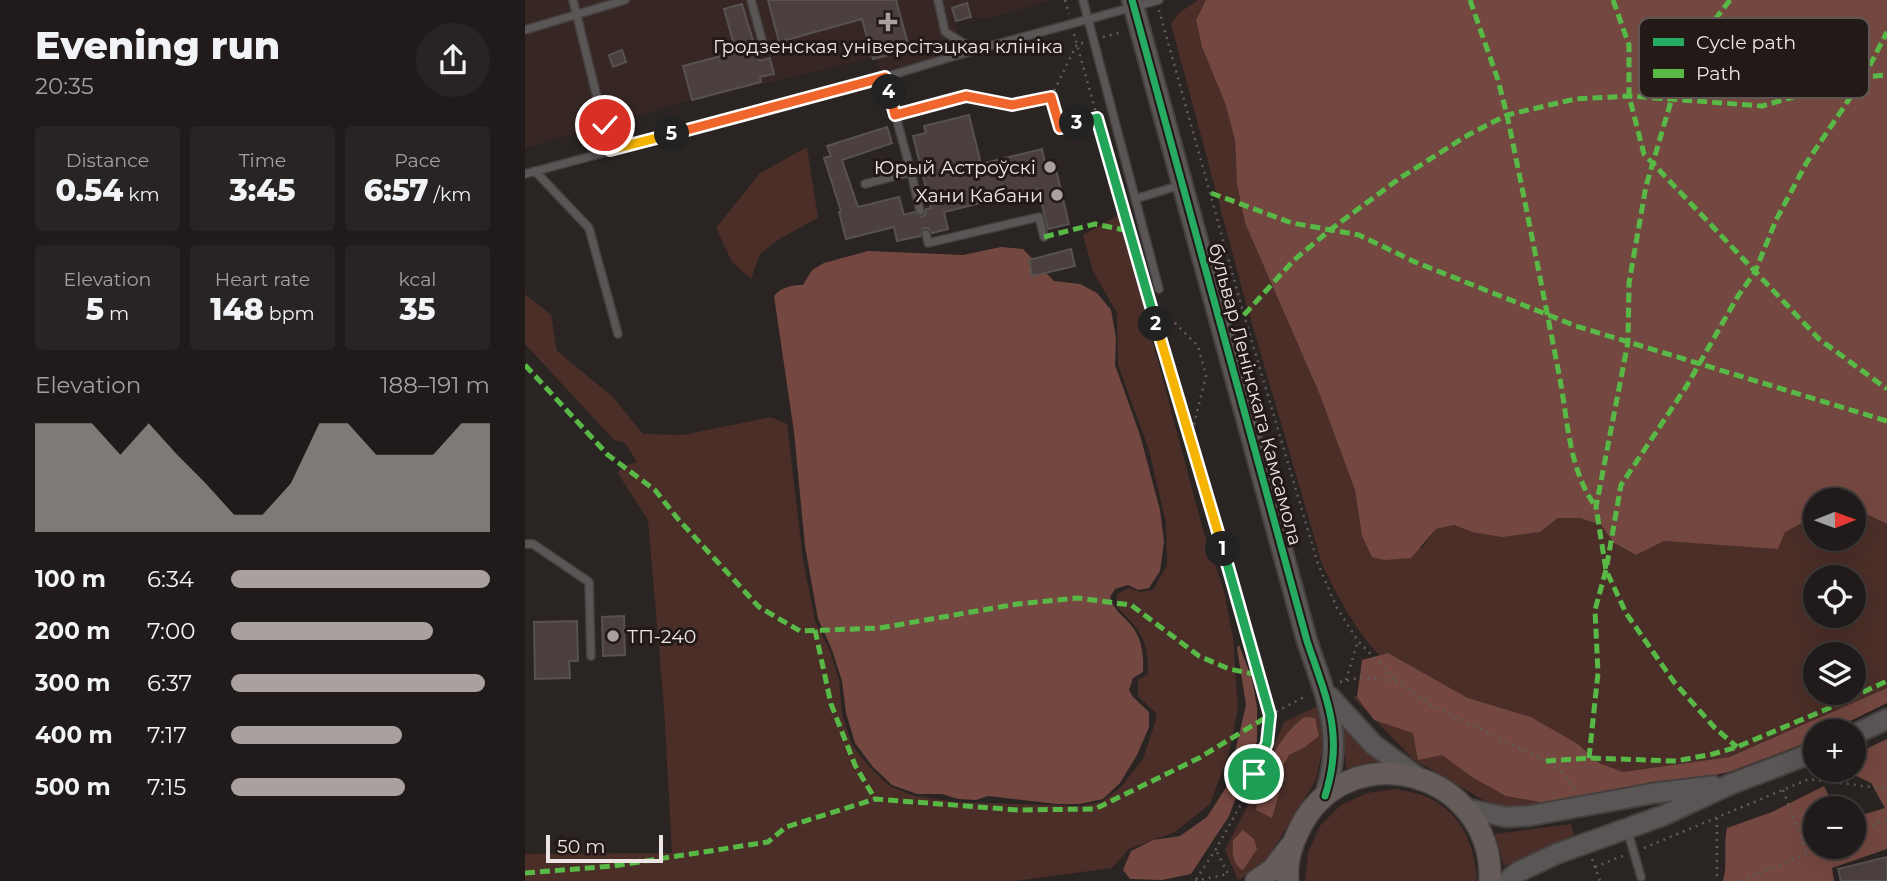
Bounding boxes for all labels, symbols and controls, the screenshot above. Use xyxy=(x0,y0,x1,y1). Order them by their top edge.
marker: Гродзенская універсітэцкая клініка xyxy=(878,12,898,32)
legend xyxy=(1639,18,1869,98)
text: Evening run xyxy=(35,22,280,69)
button: share xyxy=(416,23,490,97)
text: Cycle path xyxy=(1696,31,1796,54)
place label: Гродзенская універсітэцкая клініка xyxy=(713,35,1063,58)
text: Path xyxy=(1696,62,1741,85)
text: 20:35 xyxy=(35,72,94,100)
pin: 4 xyxy=(871,74,907,110)
text: 4 xyxy=(882,80,895,103)
pin xyxy=(575,95,635,155)
icon: check xyxy=(586,106,624,144)
pin: 3 xyxy=(1059,106,1095,140)
text: 3 xyxy=(1071,111,1082,134)
pin: 5 xyxy=(655,116,689,152)
text: 5 xyxy=(666,122,677,145)
text: Distance xyxy=(66,149,149,172)
text: Time xyxy=(239,149,286,172)
text: Pace xyxy=(394,149,441,172)
place label: Юрый Астроўскі xyxy=(874,156,1036,179)
marker: Юрый Астроўскі xyxy=(1042,159,1058,175)
text: 0.54 xyxy=(55,172,123,209)
text: 3:45 xyxy=(230,172,295,209)
text: 6:57 xyxy=(364,172,428,209)
text: km xyxy=(123,183,160,206)
text: /km xyxy=(428,183,471,206)
place label: Хани Кабани xyxy=(915,184,1043,207)
marker: Хани Кабани xyxy=(1049,187,1065,203)
street label: бульвар Ленінскага Камсамола xyxy=(1204,240,1307,548)
text: Elevation xyxy=(64,268,151,291)
text: Heart rate xyxy=(215,268,310,291)
text: kcal xyxy=(399,268,436,291)
text: 5 xyxy=(86,291,104,328)
text: 148 xyxy=(210,291,264,328)
text: 35 xyxy=(400,291,436,328)
text: m xyxy=(104,302,129,325)
text: bpm xyxy=(264,302,315,325)
pin: 2 xyxy=(1139,306,1173,342)
text: 2 xyxy=(1150,312,1161,335)
text: Elevation xyxy=(35,371,141,399)
text: 188–191 m xyxy=(380,371,490,399)
north arrow xyxy=(1803,488,1865,551)
map controls xyxy=(1803,488,1866,859)
pin: 1 xyxy=(1205,532,1241,566)
text: 1 xyxy=(1219,537,1226,560)
text: 100 m xyxy=(35,565,106,593)
text: 6:34 xyxy=(147,565,194,593)
button: locate xyxy=(1803,565,1866,628)
text: 200 m xyxy=(35,617,110,645)
text: 7:00 xyxy=(147,617,195,645)
place label: ТП-240 xyxy=(627,625,696,648)
marker: ТП-240 xyxy=(605,628,621,644)
button: layers xyxy=(1803,642,1866,705)
text: 300 m xyxy=(35,669,111,697)
text: 6:37 xyxy=(147,669,192,697)
button: + xyxy=(1803,719,1866,782)
text: 400 m xyxy=(35,721,113,749)
text: 7:17 xyxy=(147,721,187,749)
pin xyxy=(1224,744,1284,804)
icon: arrive xyxy=(1235,755,1273,793)
text: 500 m xyxy=(35,773,111,801)
text: 7:15 xyxy=(147,773,186,801)
button: − xyxy=(1803,796,1866,859)
scale bar xyxy=(546,832,663,864)
text: 50 m xyxy=(557,835,605,858)

